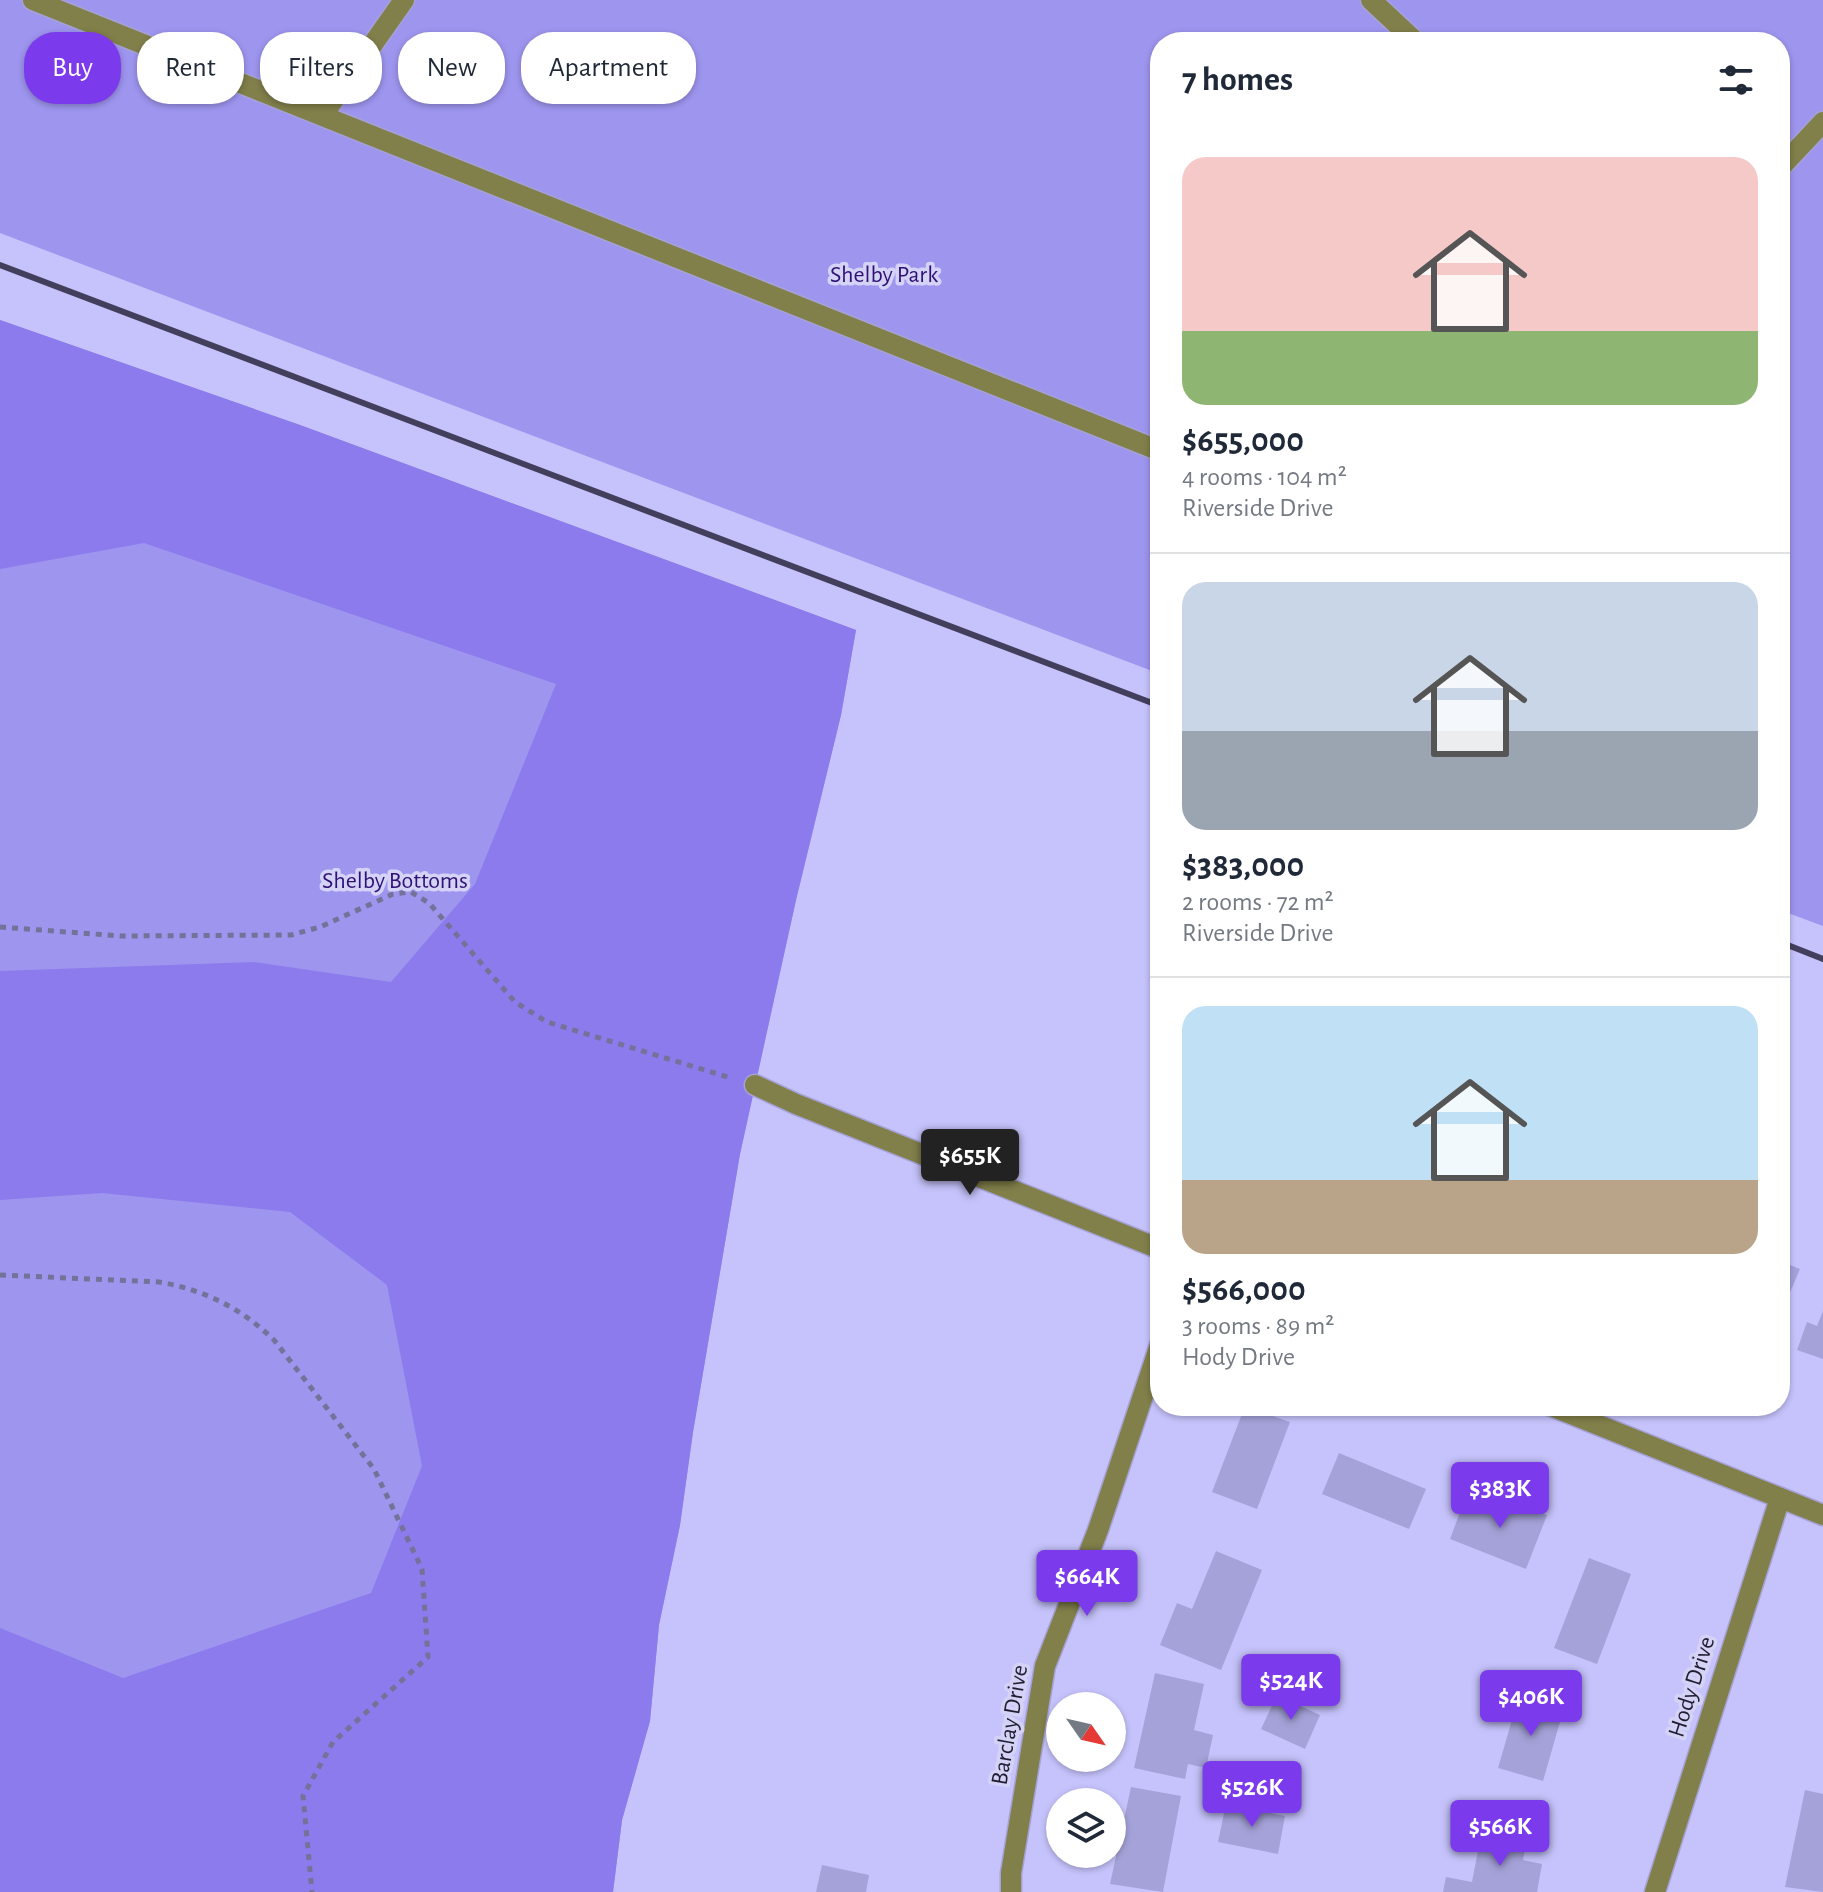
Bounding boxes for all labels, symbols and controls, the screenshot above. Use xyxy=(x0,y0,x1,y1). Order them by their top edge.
chip: Buy xyxy=(24,32,121,104)
chip: Rent xyxy=(137,32,244,104)
chip: Filters xyxy=(260,32,382,104)
chip: New xyxy=(398,32,505,104)
chip: Apartment xyxy=(521,32,696,104)
icon: filters xyxy=(1714,58,1758,102)
text: 7 homes xyxy=(1182,63,1293,97)
icon: home xyxy=(1398,209,1542,353)
park label: Shelby Park xyxy=(830,263,938,287)
text: $655,000 xyxy=(1182,424,1304,458)
text: 4 rooms · 104 m² xyxy=(1182,464,1347,490)
text: Riverside Drive xyxy=(1182,495,1333,521)
icon: home xyxy=(1398,634,1542,778)
text: $383,000 xyxy=(1182,849,1304,883)
park label: Shelby Bottoms xyxy=(322,869,468,893)
text: 2 rooms · 72 m² xyxy=(1182,889,1334,915)
text: Riverside Drive xyxy=(1182,920,1333,946)
icon: home xyxy=(1398,1058,1542,1202)
pin: $655K xyxy=(914,1129,1026,1197)
text: $655K xyxy=(939,1142,1001,1168)
text: $566,000 xyxy=(1182,1273,1306,1307)
text: 3 rooms · 89 m² xyxy=(1182,1313,1334,1339)
text: Hody Drive xyxy=(1182,1344,1295,1370)
pin: $383K xyxy=(1444,1462,1556,1530)
text: $383K xyxy=(1469,1475,1531,1501)
pin: $664K xyxy=(1031,1550,1143,1618)
text: $664K xyxy=(1054,1563,1120,1589)
street label: Hody Drive xyxy=(1664,1634,1720,1740)
pin: $524K xyxy=(1235,1654,1347,1722)
street label: Barclay Drive xyxy=(988,1663,1032,1787)
text: $524K xyxy=(1259,1667,1323,1693)
pin: $406K xyxy=(1475,1670,1587,1738)
text: $406K xyxy=(1498,1683,1564,1709)
north arrow xyxy=(1046,1692,1126,1772)
map controls xyxy=(1046,1692,1126,1868)
pin: $526K xyxy=(1196,1761,1308,1829)
text: $526K xyxy=(1221,1774,1283,1800)
button: layers xyxy=(1046,1788,1126,1868)
pin: $566K xyxy=(1444,1800,1556,1868)
text: $566K xyxy=(1468,1813,1532,1839)

